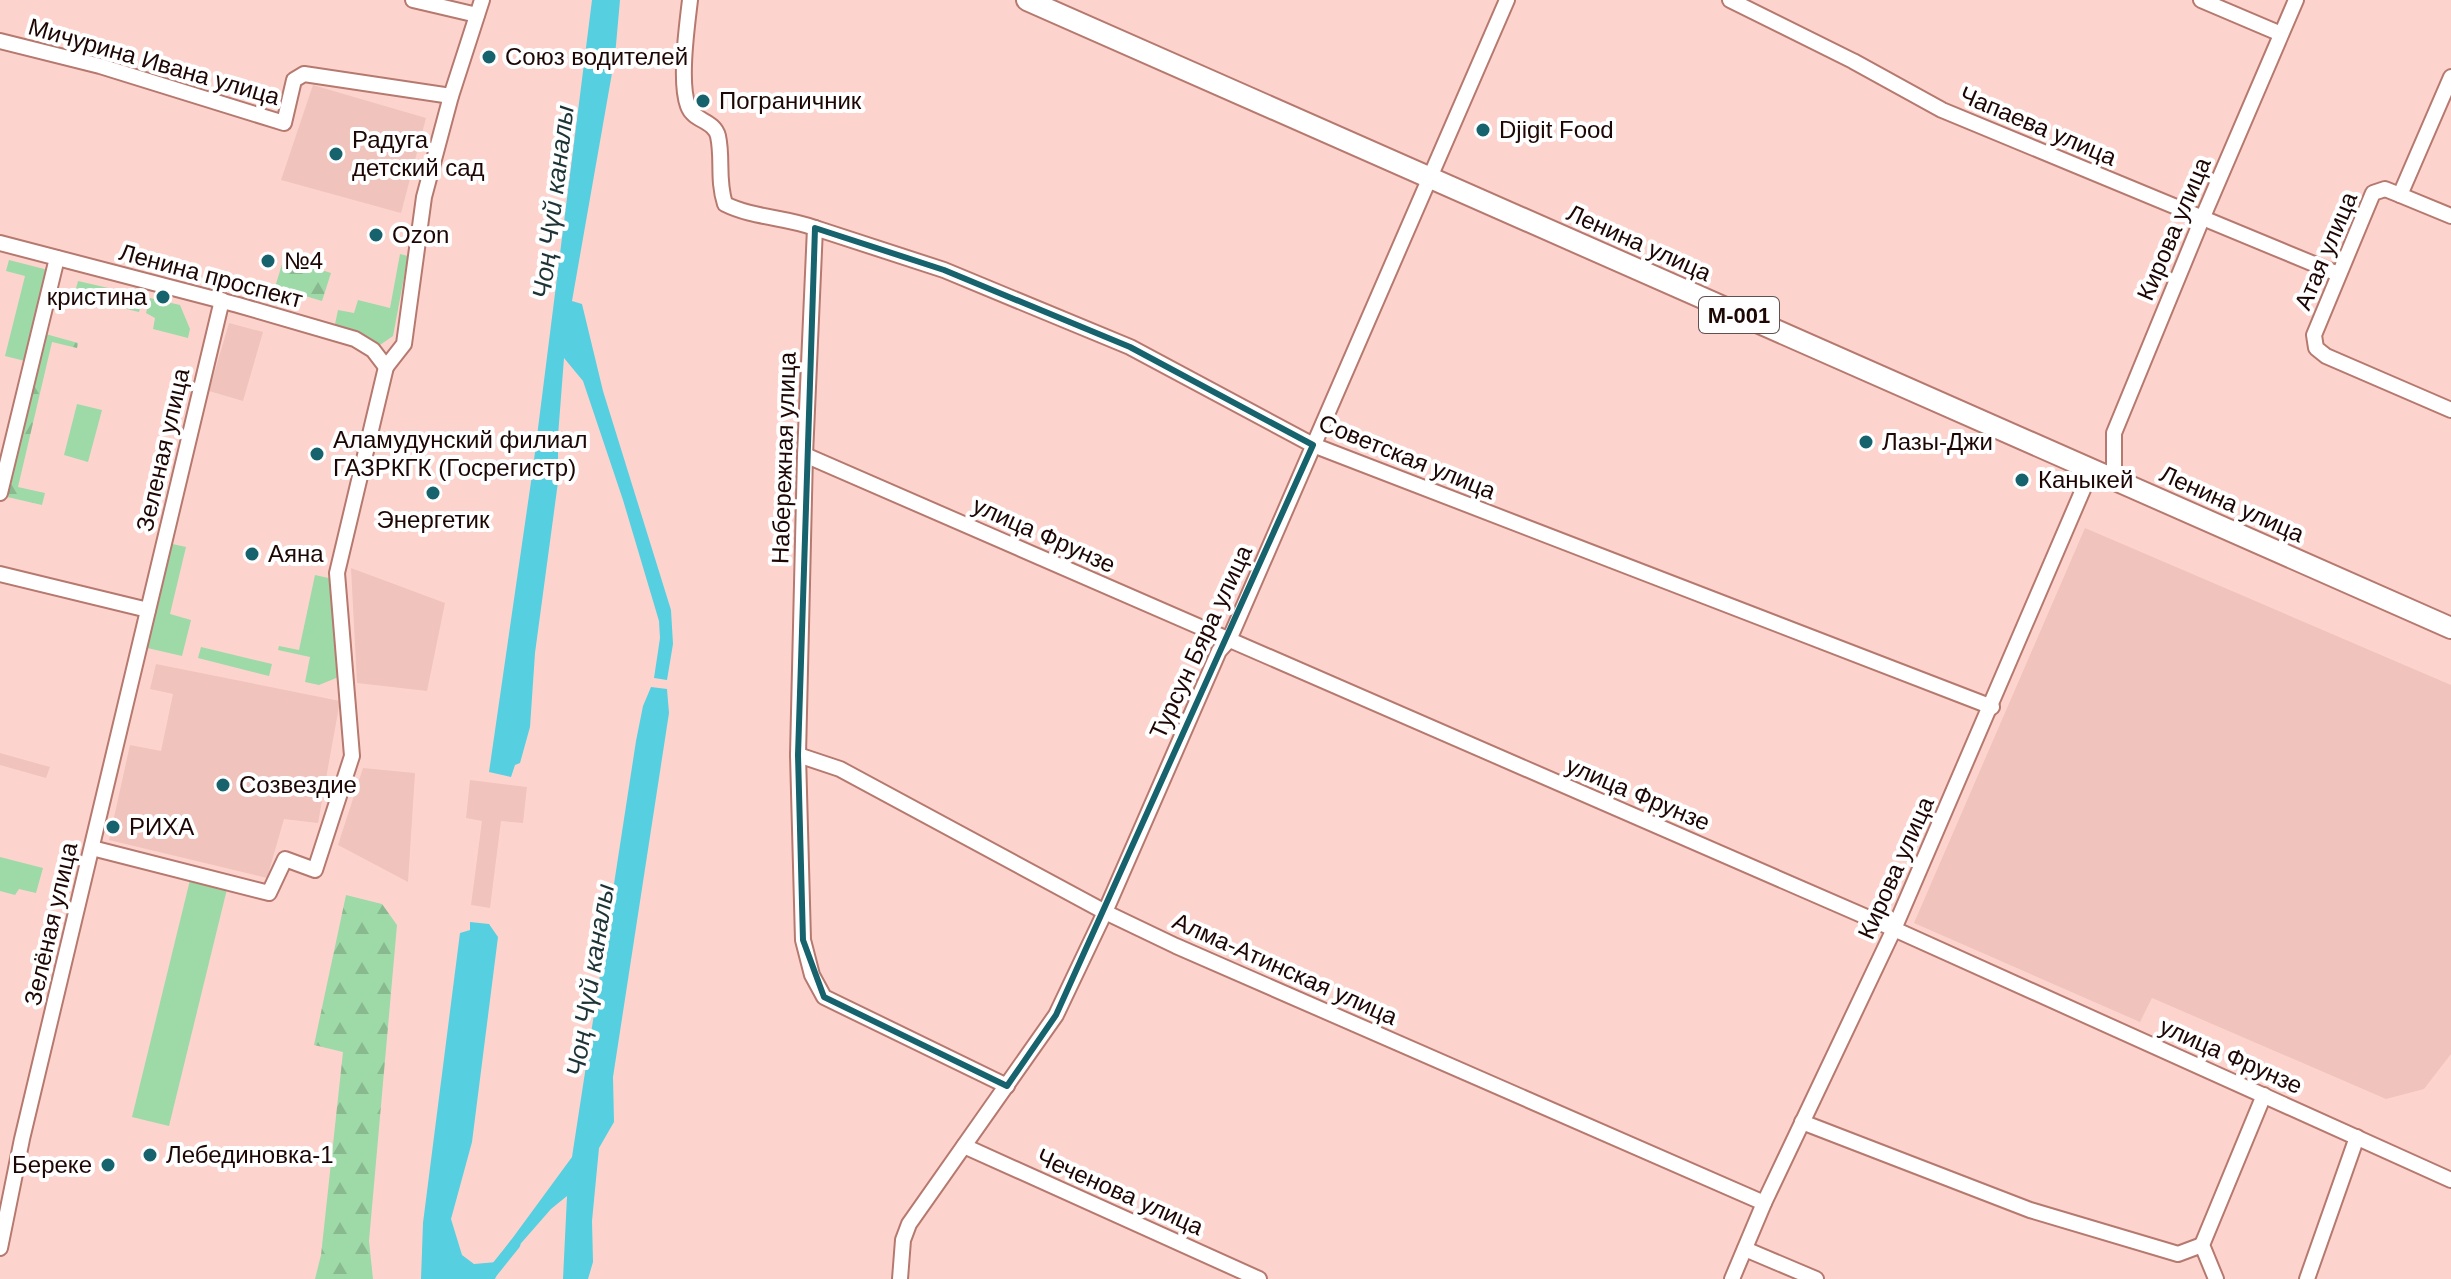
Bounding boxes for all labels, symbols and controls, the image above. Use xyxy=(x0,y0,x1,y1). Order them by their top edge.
street label: Мичурина Ивана улица xyxy=(25,13,283,111)
place label: Союз водителей xyxy=(505,43,688,70)
marker: Союз водителей xyxy=(480,48,498,66)
street label: Чапаева улица xyxy=(1956,80,2121,171)
place label: Пограничник xyxy=(719,87,862,114)
marker: Пограничник xyxy=(694,92,712,110)
water label: Чоң Чүй каналы xyxy=(526,104,580,300)
place label: Djigit Food xyxy=(1499,116,1614,143)
marker: Djigit Food xyxy=(1474,121,1492,139)
place label: Радуга детский сад xyxy=(352,126,485,181)
marker: Радуга детский сад xyxy=(327,145,345,163)
street label: Кирова улица xyxy=(2131,153,2216,304)
street label: Атая улица xyxy=(2289,187,2363,314)
street label: Ленина улица xyxy=(1563,199,1716,287)
place label: Ozon xyxy=(392,221,449,248)
marker: Ozon xyxy=(367,226,385,244)
street label: Ленина проспект xyxy=(116,238,306,313)
place label: №4 xyxy=(284,247,323,274)
marker: №4 xyxy=(259,252,277,270)
place label: кристина xyxy=(47,283,148,310)
marker: кристина xyxy=(154,288,172,306)
road number: М-001 xyxy=(1699,297,1779,333)
street label: Набережная улица xyxy=(766,351,801,565)
street label: Зеленая улица xyxy=(131,365,195,534)
street label: Советская улица xyxy=(1315,409,1500,505)
place label: Аламудунский филиал ГАЗРКГК (Госрегистр) xyxy=(333,426,587,481)
place label: Лазы-Джи xyxy=(1882,428,1993,455)
marker: Лазы-Джи xyxy=(1857,433,1875,451)
marker: Аламудунский филиал ГАЗРКГК (Госрегистр) xyxy=(308,445,326,463)
street label: Ленина улица xyxy=(2156,460,2309,548)
place label: Каныкей xyxy=(2038,466,2133,493)
marker: Каныкей xyxy=(2013,471,2031,489)
marker: Энергетик xyxy=(424,484,442,502)
street label: улица Фрунзе xyxy=(969,491,1120,578)
place label: Энергетик xyxy=(377,506,490,533)
place label: Аяна xyxy=(268,540,324,567)
street label: Турсун Бяра улица xyxy=(1144,540,1258,743)
marker: Аяна xyxy=(243,545,261,563)
street label: улица Фрунзе xyxy=(1562,751,1714,836)
place label: Созвездие xyxy=(239,771,357,798)
marker: Созвездие xyxy=(214,776,232,794)
street label: Кирова улица xyxy=(1852,792,1939,943)
place label: РИХА xyxy=(129,813,194,840)
marker: РИХА xyxy=(104,818,122,836)
street label: Зелёная улица xyxy=(19,839,83,1008)
water label: Чоң Чүй каналы xyxy=(560,882,620,1078)
street label: Алма-Атинская улица xyxy=(1169,907,1402,1031)
street label: улица Фрунзе xyxy=(2156,1012,2307,1099)
place label: Лебединовка-1 xyxy=(166,1141,334,1168)
street label: Чеченова улица xyxy=(1033,1143,1208,1241)
marker: Лебединовка-1 xyxy=(141,1146,159,1164)
place label: Береке xyxy=(12,1151,92,1178)
marker: Береке xyxy=(99,1156,117,1174)

